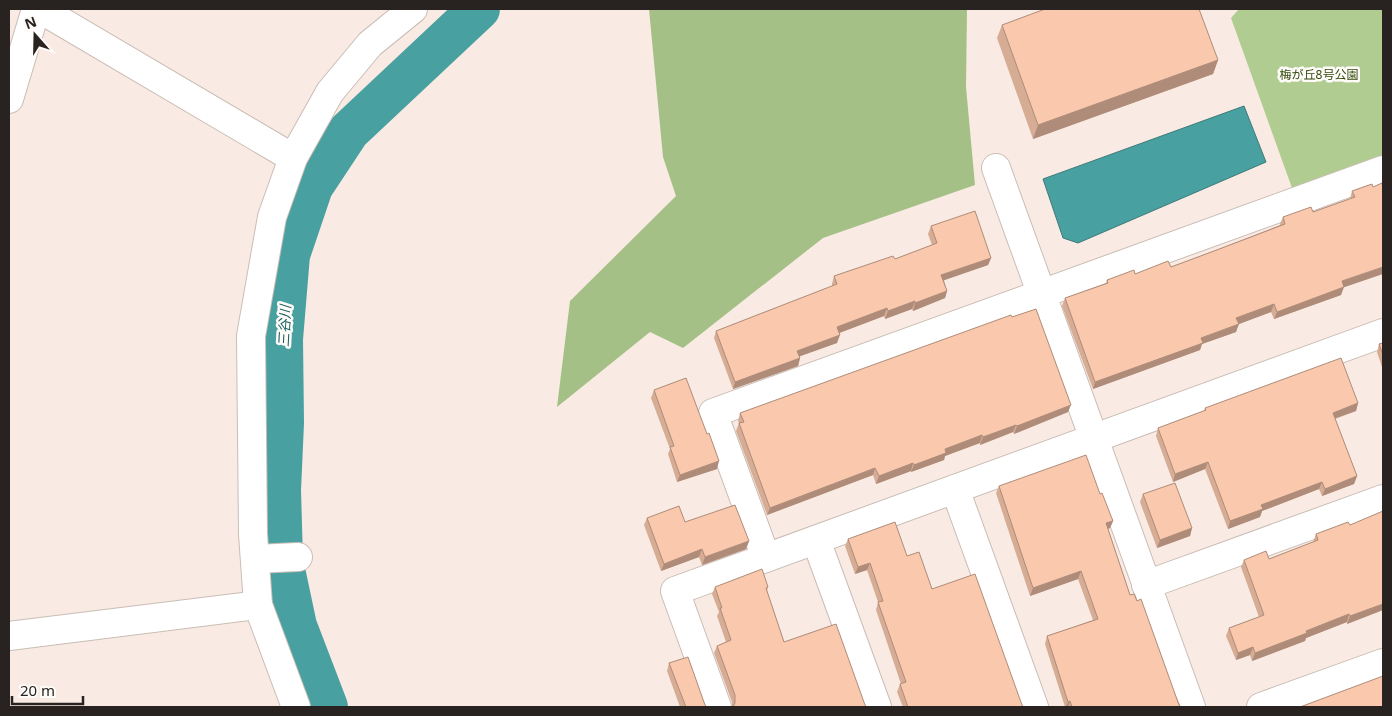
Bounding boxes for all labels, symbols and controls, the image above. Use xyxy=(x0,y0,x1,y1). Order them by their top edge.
north arrow xyxy=(10,10,60,60)
text: N xyxy=(22,11,39,33)
park label: 梅が丘8号公園 xyxy=(1280,66,1358,83)
water label: 三谷川 xyxy=(273,303,295,347)
scale bar xyxy=(12,674,84,706)
text: 20 m xyxy=(20,680,55,700)

